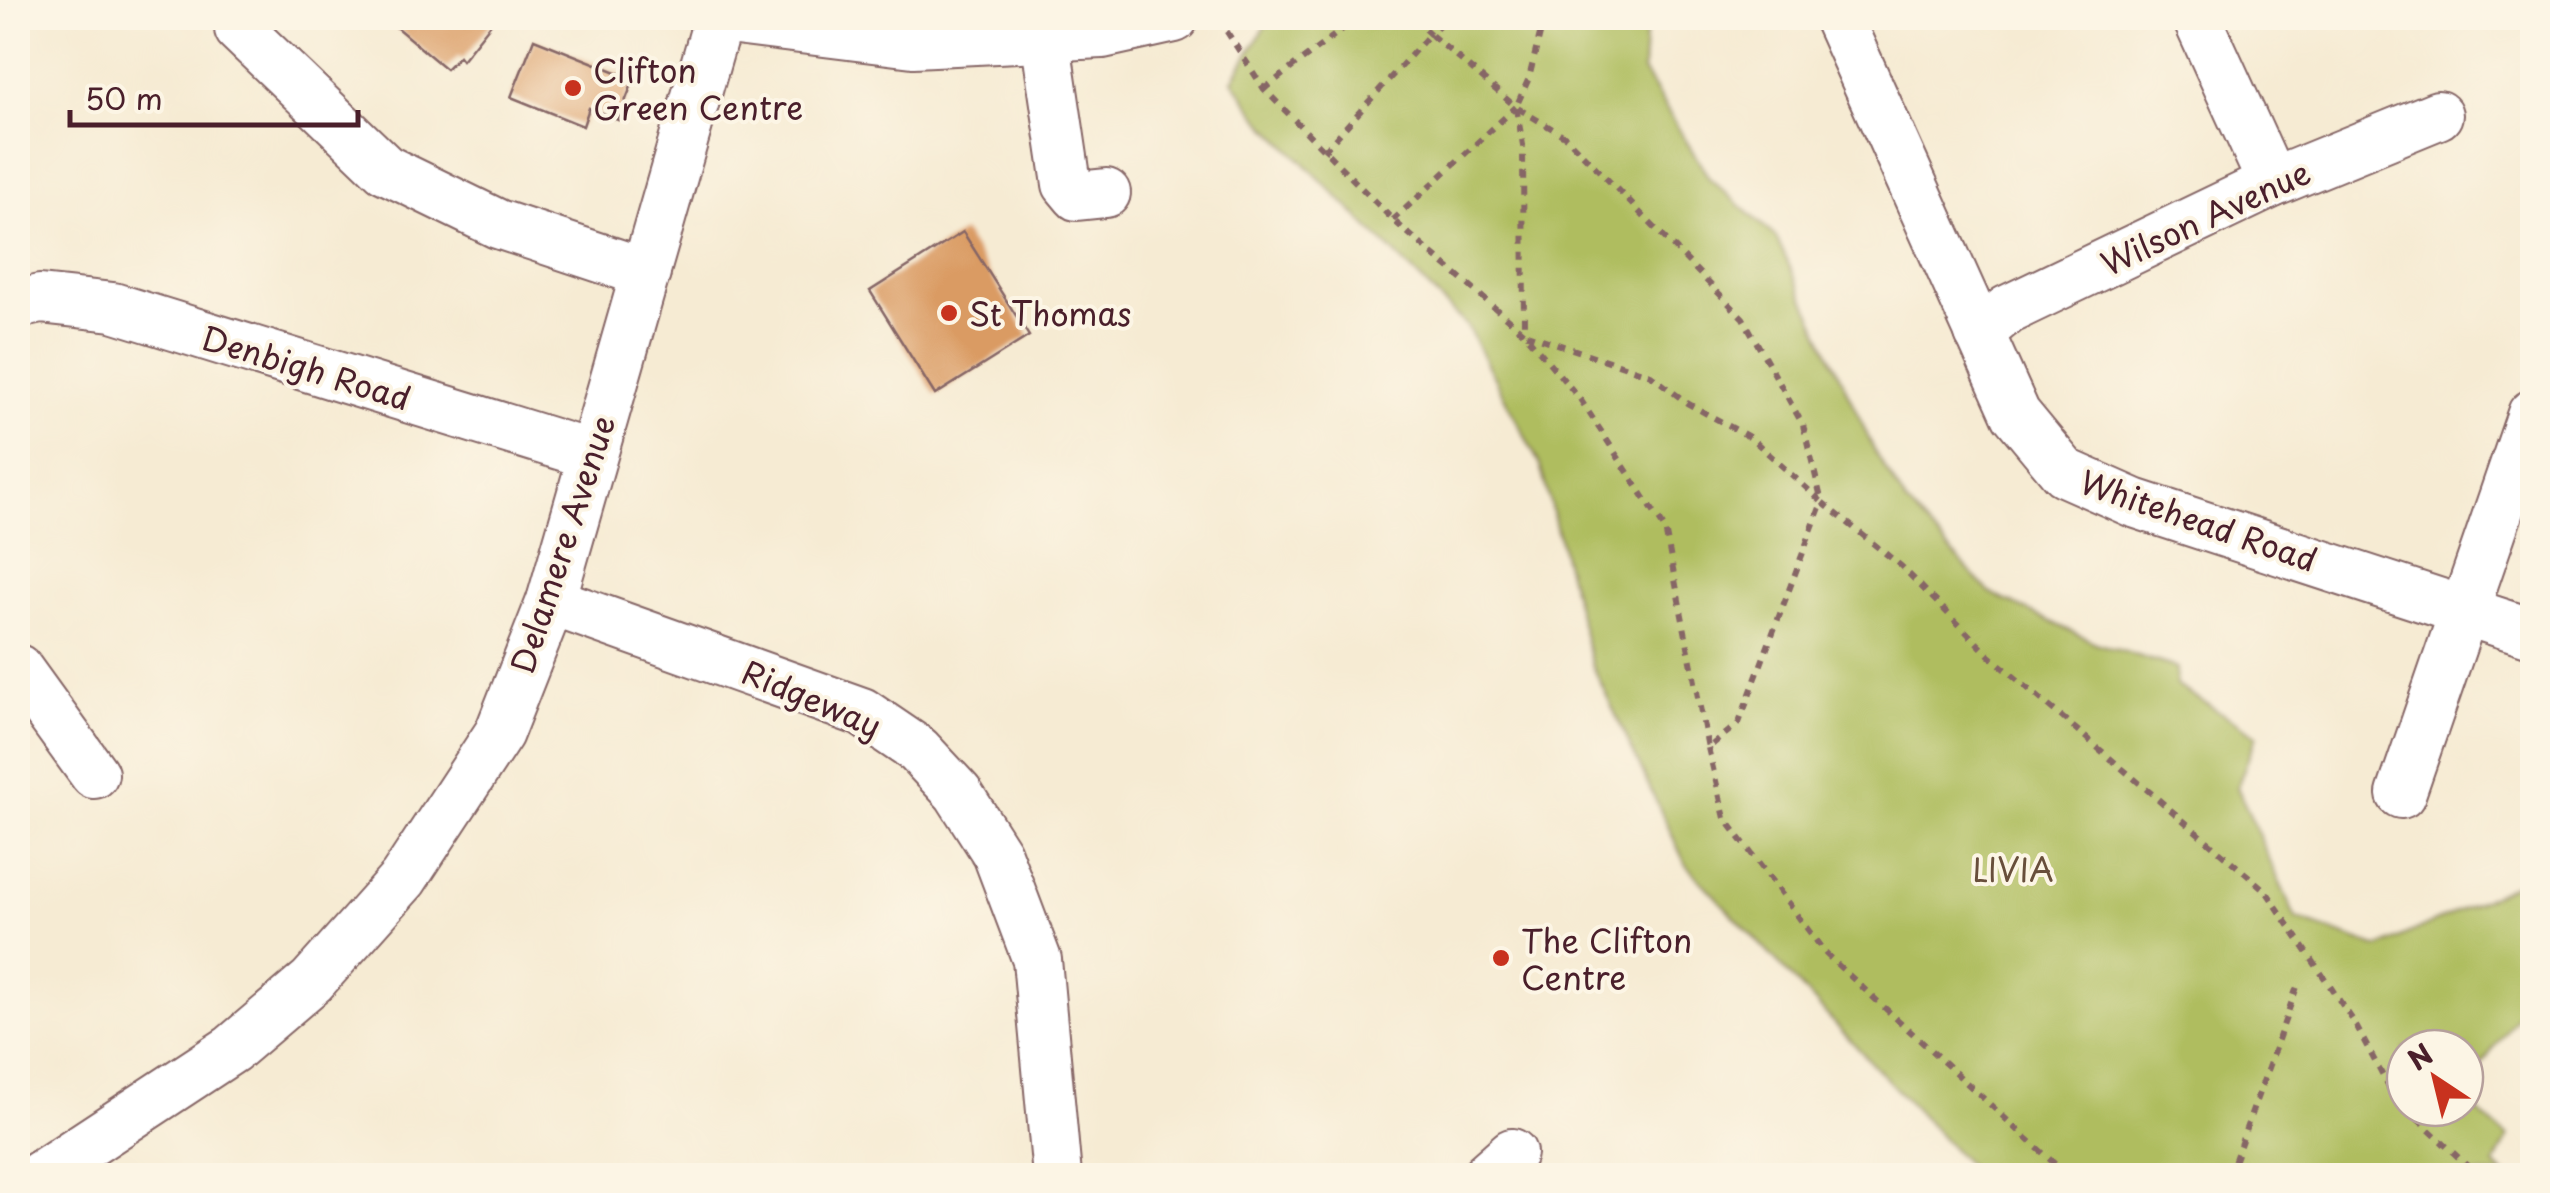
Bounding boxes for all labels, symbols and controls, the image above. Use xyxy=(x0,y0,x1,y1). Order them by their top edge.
place label: Clifton Green Centre xyxy=(593,46,803,131)
scale bar xyxy=(70,65,358,127)
text: 50 m xyxy=(85,75,163,120)
marker: Clifton Green Centre xyxy=(562,77,584,99)
street label: Wilson Avenue xyxy=(2092,147,2318,287)
place label: St Thomas xyxy=(969,289,1131,337)
marker: St Thomas xyxy=(938,302,960,324)
street label: Denbigh Road xyxy=(195,312,417,422)
street label: Delamere Avenue xyxy=(498,409,626,679)
street label: Whitehead Road xyxy=(2074,457,2324,583)
street label: Ridgeway xyxy=(735,647,889,749)
park label: LIVIA xyxy=(1972,845,2054,893)
place label: The Clifton Centre xyxy=(1521,916,1692,1001)
marker: The Clifton Centre xyxy=(1490,947,1512,969)
north arrow xyxy=(2385,1028,2485,1128)
text: N xyxy=(2398,1032,2441,1080)

